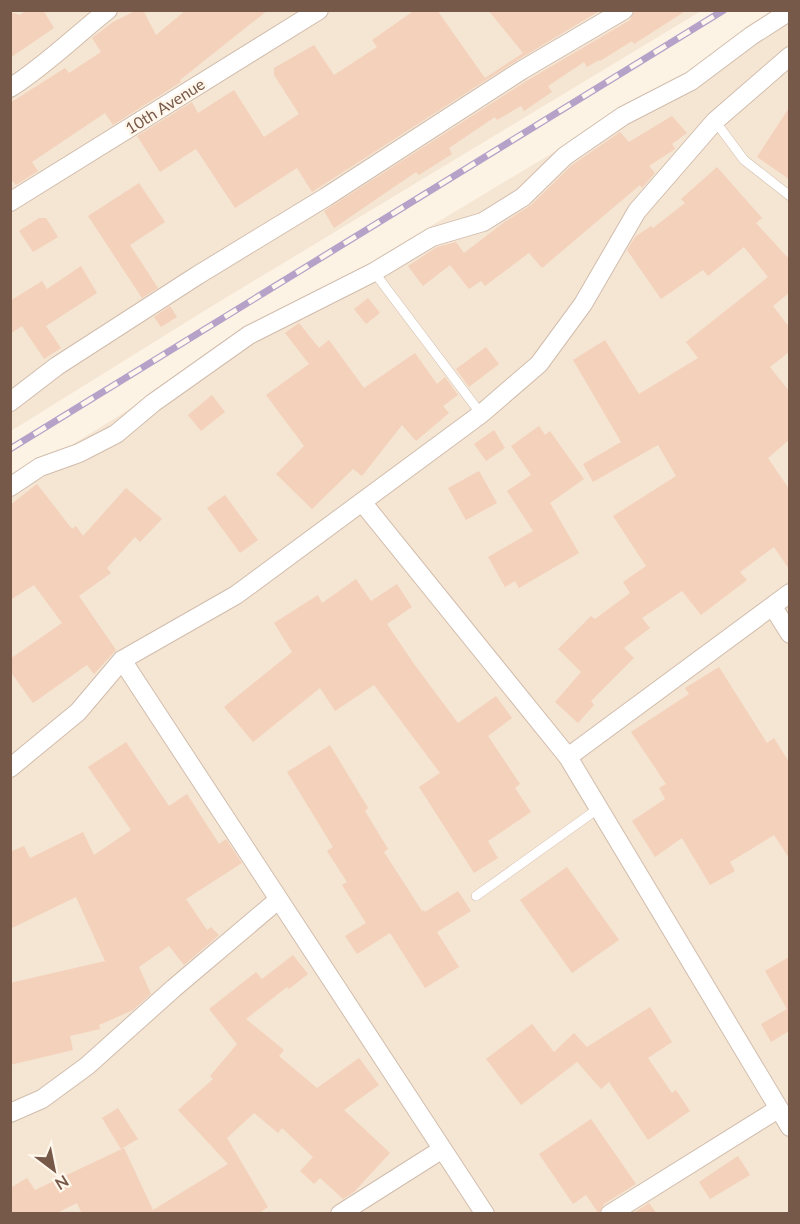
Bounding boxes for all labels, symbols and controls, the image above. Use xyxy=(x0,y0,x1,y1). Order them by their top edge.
street label: 10th Avenue xyxy=(122,74,208,137)
north arrow xyxy=(24,1140,84,1200)
text: N xyxy=(52,1172,72,1194)

